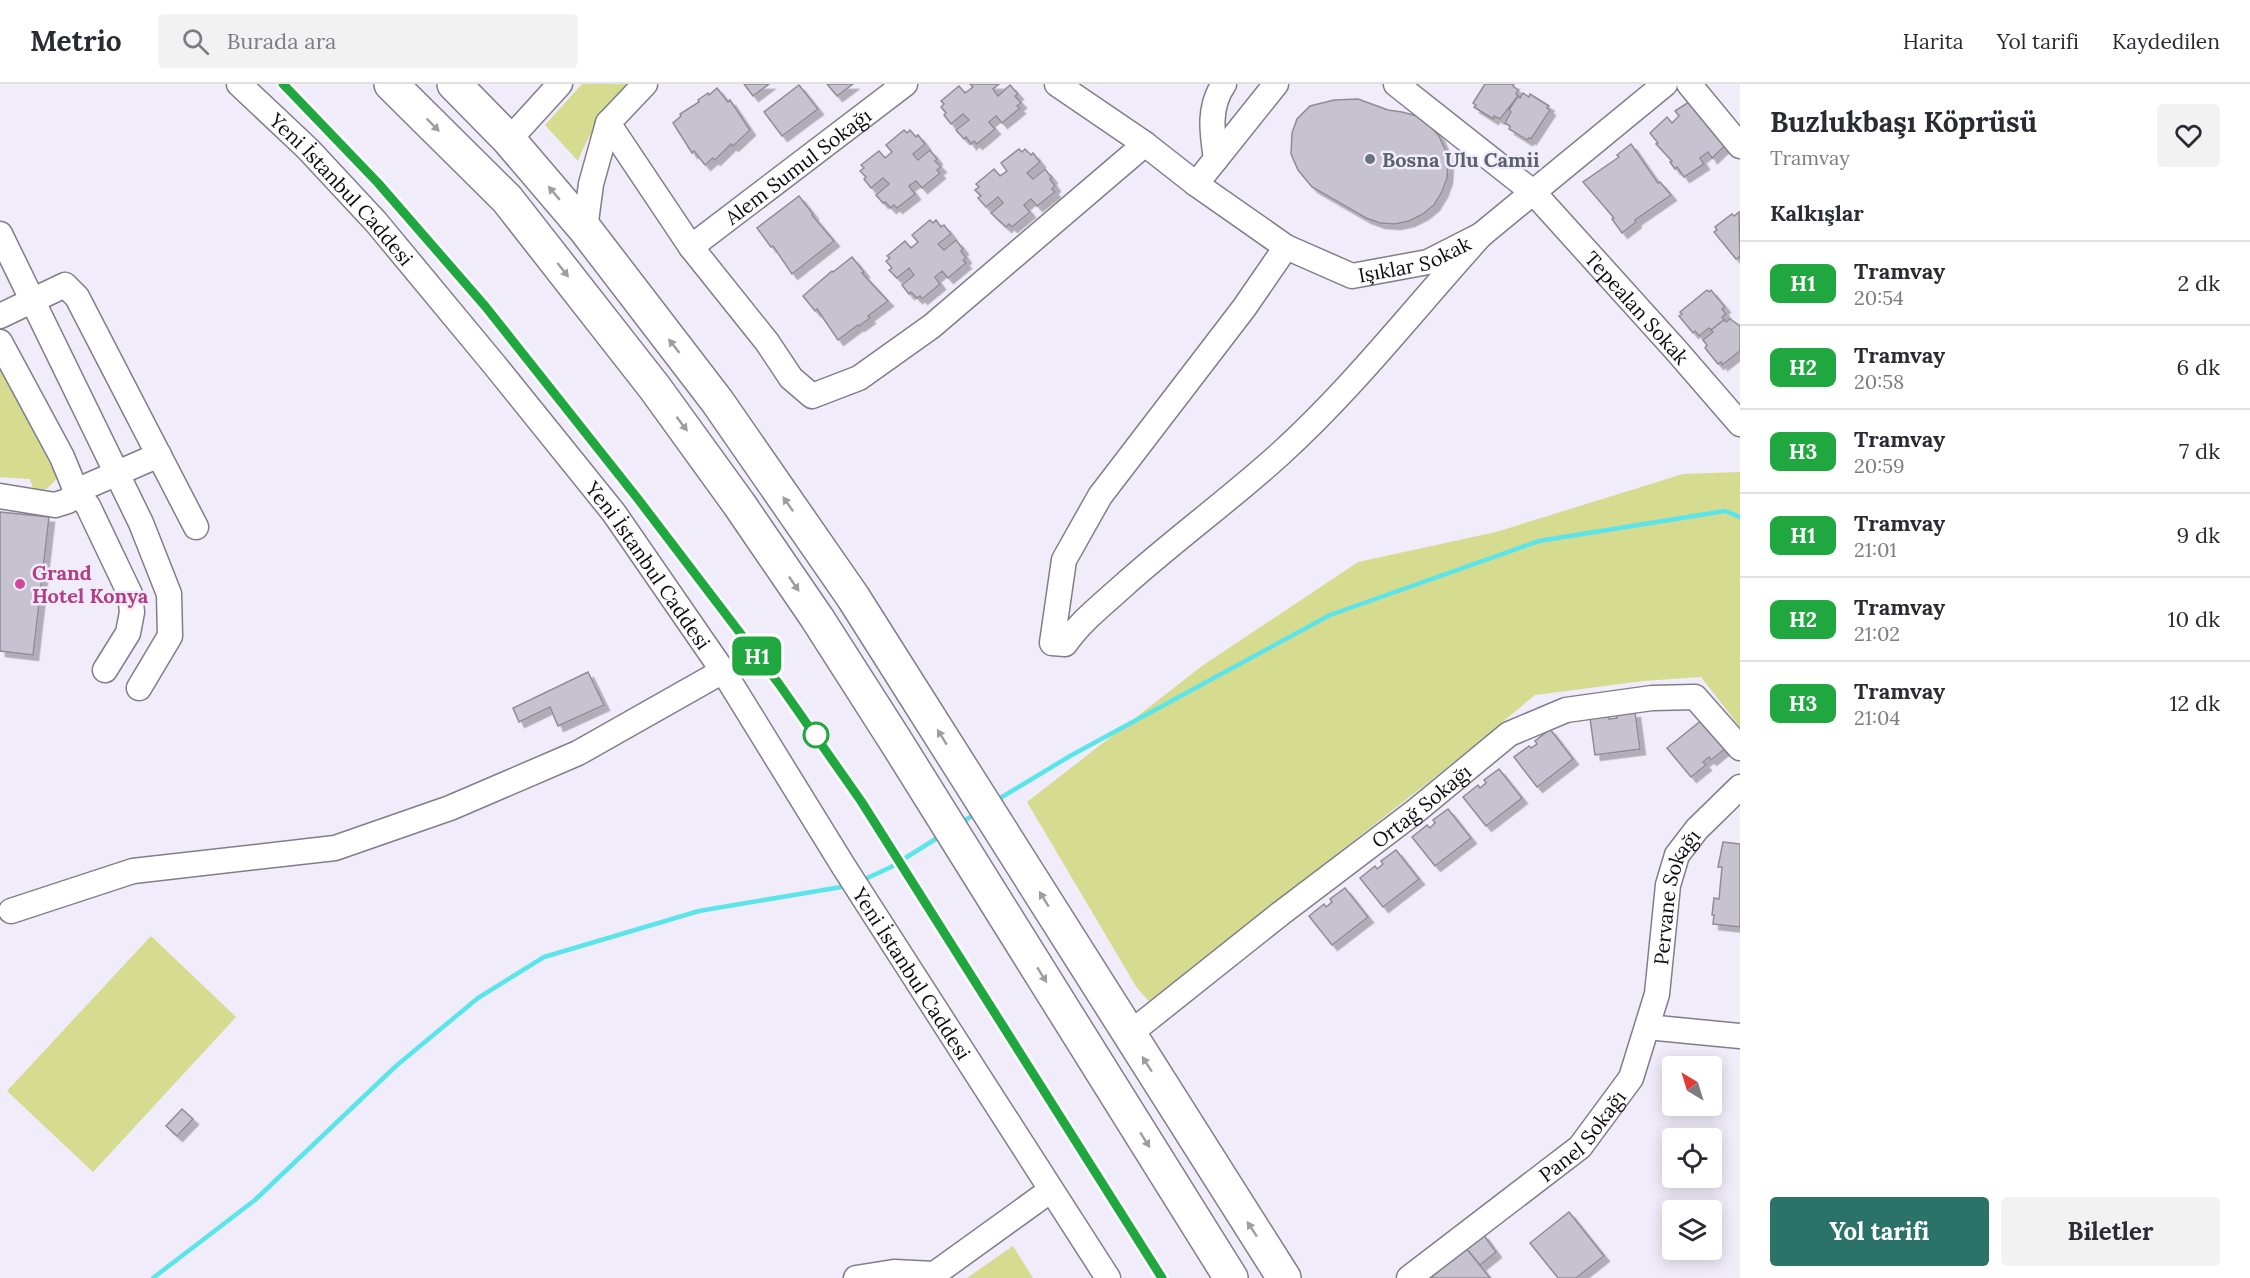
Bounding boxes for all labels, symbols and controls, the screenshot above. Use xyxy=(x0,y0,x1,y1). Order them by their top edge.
search box xyxy=(158,14,578,68)
text: Metrio xyxy=(30,23,122,59)
icon: search xyxy=(179,25,212,58)
text: Burada ara xyxy=(227,27,336,55)
text: Harita xyxy=(1903,28,1964,55)
text: Yol tarifi xyxy=(1997,28,2079,55)
text: Kaydedilen xyxy=(2112,28,2220,55)
street label: Alem Sumul Sokağı xyxy=(719,102,876,230)
text: Buzlukbaşı Köprüsü xyxy=(1770,104,2037,140)
button: heart xyxy=(2157,104,2220,167)
street label: Yeni İstanbul Caddesi xyxy=(264,106,419,270)
one-way arrow xyxy=(425,118,439,132)
text: Tramvay xyxy=(1770,145,1850,170)
place label: Bosna Ulu Camii xyxy=(1382,147,1540,172)
marker: Bosna Ulu Camii xyxy=(1363,152,1377,166)
one-way arrow xyxy=(548,186,561,201)
text: Kalkışlar xyxy=(1770,199,1864,227)
street label: Işıklar Sokak xyxy=(1356,230,1475,287)
street label: Tepealan Sokak xyxy=(1580,246,1695,369)
text: Tramvay xyxy=(1854,257,1945,285)
one-way arrow xyxy=(556,262,569,278)
text: 2 dk xyxy=(2177,269,2220,297)
text: H1 xyxy=(1790,270,1816,297)
text: 20:54 xyxy=(1854,285,1904,310)
one-way arrow xyxy=(668,338,681,354)
text: Tramvay xyxy=(1854,341,1945,369)
text: 6 dk xyxy=(2177,353,2220,381)
text: H2 xyxy=(1789,354,1817,381)
text: 20:58 xyxy=(1854,369,1904,394)
one-way arrow xyxy=(676,416,688,432)
text: Tramvay xyxy=(1854,425,1945,453)
text: 7 dk xyxy=(2179,437,2220,465)
text: H3 xyxy=(1789,438,1817,465)
text: 20:59 xyxy=(1854,453,1905,478)
street label: Yeni İstanbul Caddesi xyxy=(580,475,717,654)
one-way arrow xyxy=(783,496,794,512)
text: Tramvay xyxy=(1854,509,1945,537)
text: 9 dk xyxy=(2177,521,2220,549)
text: H1 xyxy=(1790,522,1816,549)
text: 21:01 xyxy=(1854,537,1897,562)
place label: Grand Hotel Konya xyxy=(32,560,149,608)
one-way arrow xyxy=(788,576,799,592)
marker: Grand Hotel Konya xyxy=(13,577,27,591)
text: Tramvay xyxy=(1854,593,1945,621)
text: 10 dk xyxy=(2168,605,2220,633)
text: H2 xyxy=(1789,606,1817,633)
text: 21:02 xyxy=(1854,621,1900,646)
line badge: H1 xyxy=(730,636,784,676)
text: H1 xyxy=(744,643,770,670)
text: Tramvay xyxy=(1854,677,1945,705)
text: 12 dk xyxy=(2169,689,2220,717)
text: H3 xyxy=(1789,690,1817,717)
text: 21:04 xyxy=(1854,705,1900,730)
unlabelled marker xyxy=(803,722,829,748)
one-way arrow xyxy=(937,729,948,745)
street label: Ortağ Sokağı xyxy=(1366,758,1476,853)
street label: Pervane Sokağı xyxy=(1647,824,1705,966)
street label: Yeni İstanbul Caddesi xyxy=(847,881,977,1064)
one-way arrow xyxy=(1039,891,1050,907)
one-way arrow xyxy=(1036,967,1047,983)
one-way arrow xyxy=(1142,1056,1153,1072)
north arrow xyxy=(1662,1056,1722,1116)
map controls xyxy=(1662,1056,1722,1260)
street label: Panel Sokağı xyxy=(1533,1085,1631,1187)
button: locate xyxy=(1662,1128,1722,1188)
one-way arrow xyxy=(1139,1132,1150,1148)
button: Yol tarifi xyxy=(1770,1197,1989,1266)
button: Biletler xyxy=(2001,1197,2220,1266)
button: layers xyxy=(1662,1200,1722,1260)
one-way arrow xyxy=(1247,1221,1258,1237)

